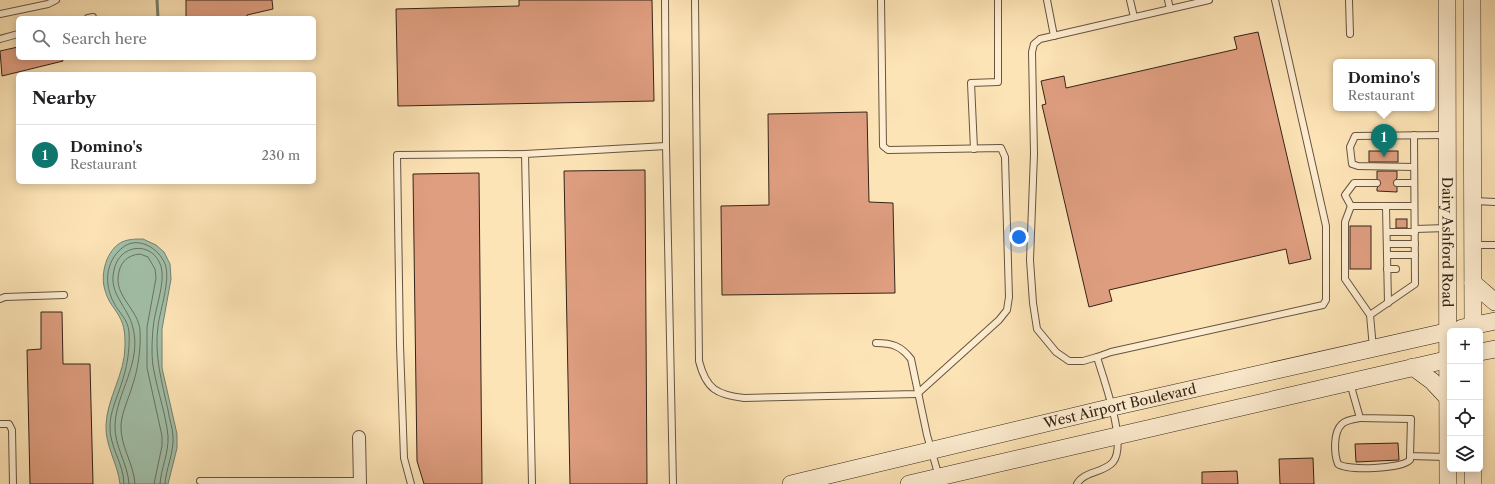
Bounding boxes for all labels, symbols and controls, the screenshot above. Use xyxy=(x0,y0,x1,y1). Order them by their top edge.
search box xyxy=(16,16,316,60)
icon: search xyxy=(30,27,52,49)
text: Search here xyxy=(62,29,147,48)
popup xyxy=(1333,59,1435,111)
text: Domino's xyxy=(1348,68,1420,87)
text: Restaurant xyxy=(1348,87,1415,103)
text: Nearby xyxy=(32,88,96,108)
pin: 1 xyxy=(1371,124,1397,157)
text: Domino's xyxy=(70,137,143,156)
text: 1 xyxy=(42,147,48,163)
text: 230 m xyxy=(262,147,300,163)
text: Restaurant xyxy=(70,156,137,172)
street label: Dairy Ashford Road xyxy=(1438,177,1457,308)
your location xyxy=(1009,227,1029,247)
map controls xyxy=(1447,328,1483,472)
button: + xyxy=(1447,328,1483,364)
button: − xyxy=(1447,364,1483,400)
street label: West Airport Boulevard xyxy=(1041,379,1198,433)
button: locate xyxy=(1447,400,1483,436)
button: layers xyxy=(1447,436,1483,472)

